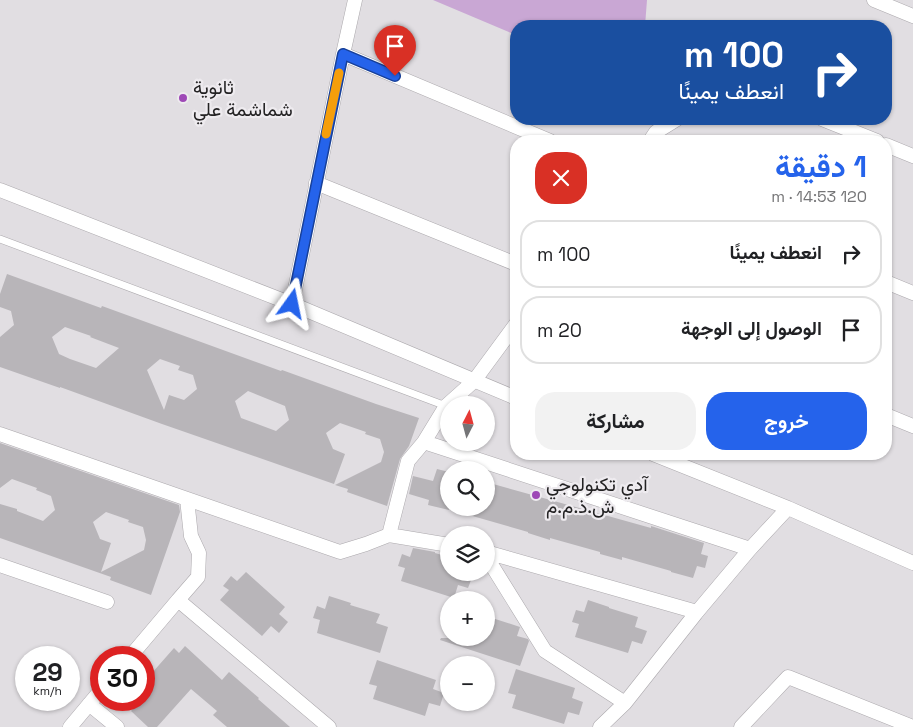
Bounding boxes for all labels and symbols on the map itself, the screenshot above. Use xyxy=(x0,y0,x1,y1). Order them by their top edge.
pin xyxy=(374,25,416,76)
place label: ثانوية شماشمة علي xyxy=(193,75,293,125)
marker: ثانوية شماشمة علي xyxy=(177,92,189,104)
position arrow xyxy=(265,277,317,329)
north arrow xyxy=(440,396,495,451)
place label: آدي تكنولوجي ش.ذ.م.م xyxy=(546,472,649,519)
marker: آدي تكنولوجي ش.ذ.م.م xyxy=(530,489,542,501)
speed limit sign: 30 xyxy=(90,646,155,711)

